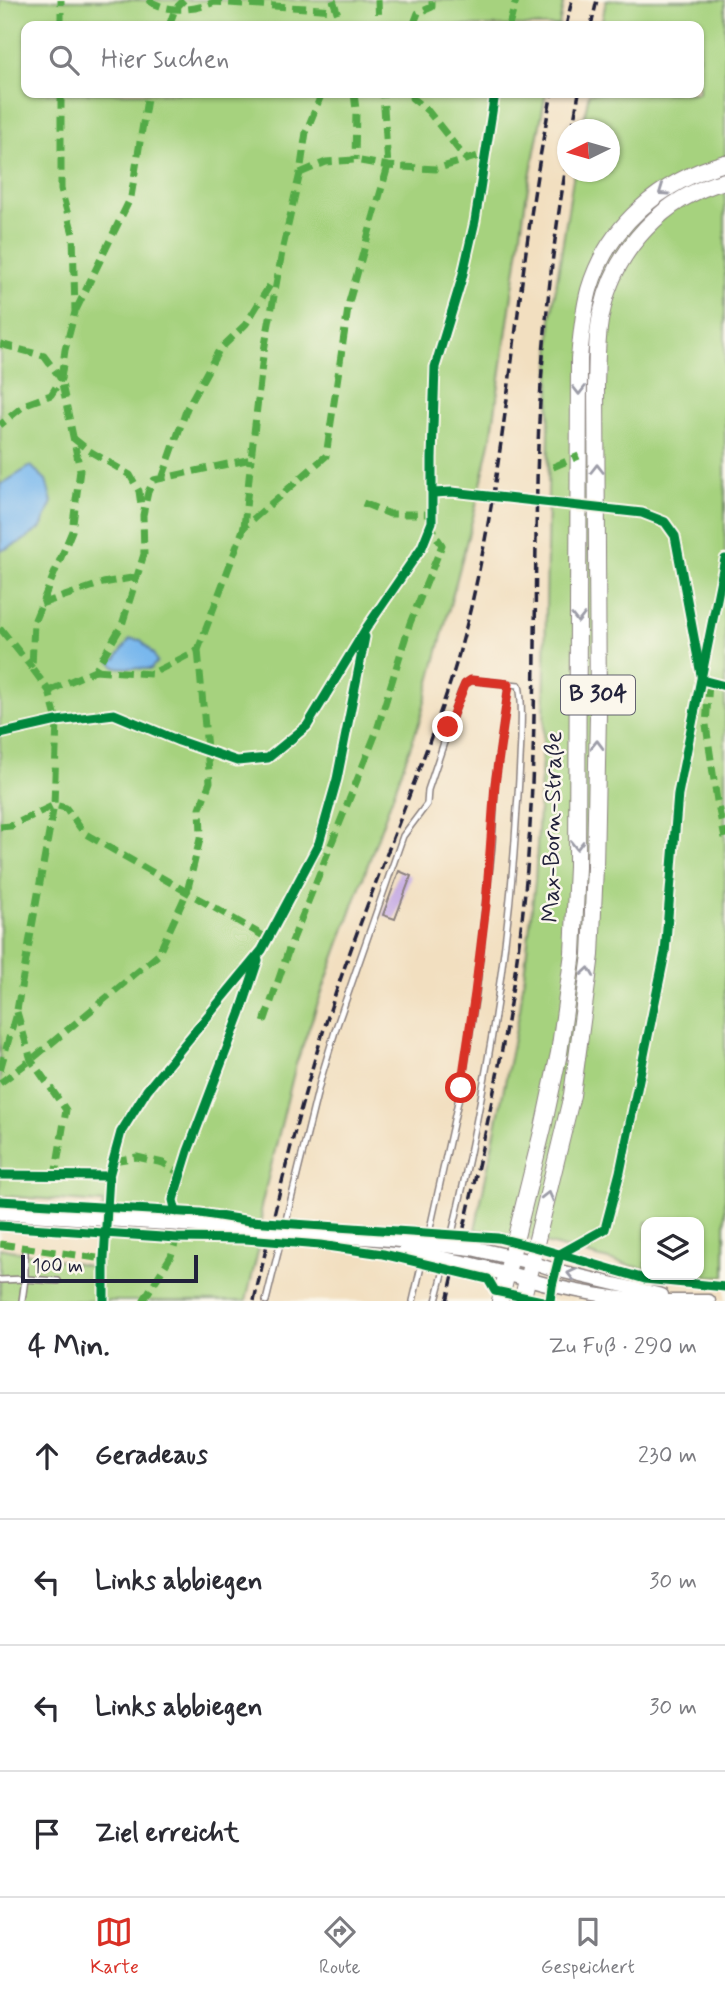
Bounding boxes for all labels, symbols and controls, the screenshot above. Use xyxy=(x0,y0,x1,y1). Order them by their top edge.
search box xyxy=(21,21,704,98)
icon: search xyxy=(45,41,83,79)
text: Hier suchen xyxy=(101,43,229,77)
north arrow xyxy=(557,119,620,182)
one-way arrow xyxy=(658,182,671,195)
one-way arrow xyxy=(571,385,587,396)
one-way arrow xyxy=(589,463,605,474)
one-way arrow xyxy=(570,613,586,623)
road number: B 304 xyxy=(561,676,635,715)
route end xyxy=(432,711,463,742)
street label: Max-Born-Straße xyxy=(536,731,570,923)
one-way arrow xyxy=(589,740,605,750)
one-way arrow xyxy=(569,840,585,851)
one-way arrow xyxy=(581,967,596,978)
route start xyxy=(445,1072,476,1103)
one-way arrow xyxy=(539,1190,554,1202)
map controls xyxy=(641,1217,704,1280)
button: layers xyxy=(641,1217,704,1280)
scale bar xyxy=(21,1252,198,1284)
text: 100 m xyxy=(32,1254,83,1279)
one-way arrow xyxy=(566,1268,578,1282)
text: 4 Min. xyxy=(28,1327,110,1366)
text: Zu Fuß · 290 m xyxy=(548,1332,697,1362)
icon: ahead xyxy=(28,1437,66,1475)
text: Geradeaus xyxy=(95,1439,208,1473)
text: 230 m xyxy=(638,1441,697,1471)
icon: left xyxy=(28,1563,66,1601)
text: Links abbiegen xyxy=(95,1565,263,1599)
text: 30 m xyxy=(649,1567,697,1597)
icon: left xyxy=(28,1689,66,1727)
text: Links abbiegen xyxy=(95,1691,263,1725)
text: 30 m xyxy=(649,1693,697,1723)
icon: arrive xyxy=(28,1815,66,1853)
text: Ziel erreicht xyxy=(95,1817,239,1851)
tab: Karte xyxy=(90,1913,139,1980)
tab: Route xyxy=(319,1913,360,1980)
tab: Gespeichert xyxy=(541,1913,635,1980)

